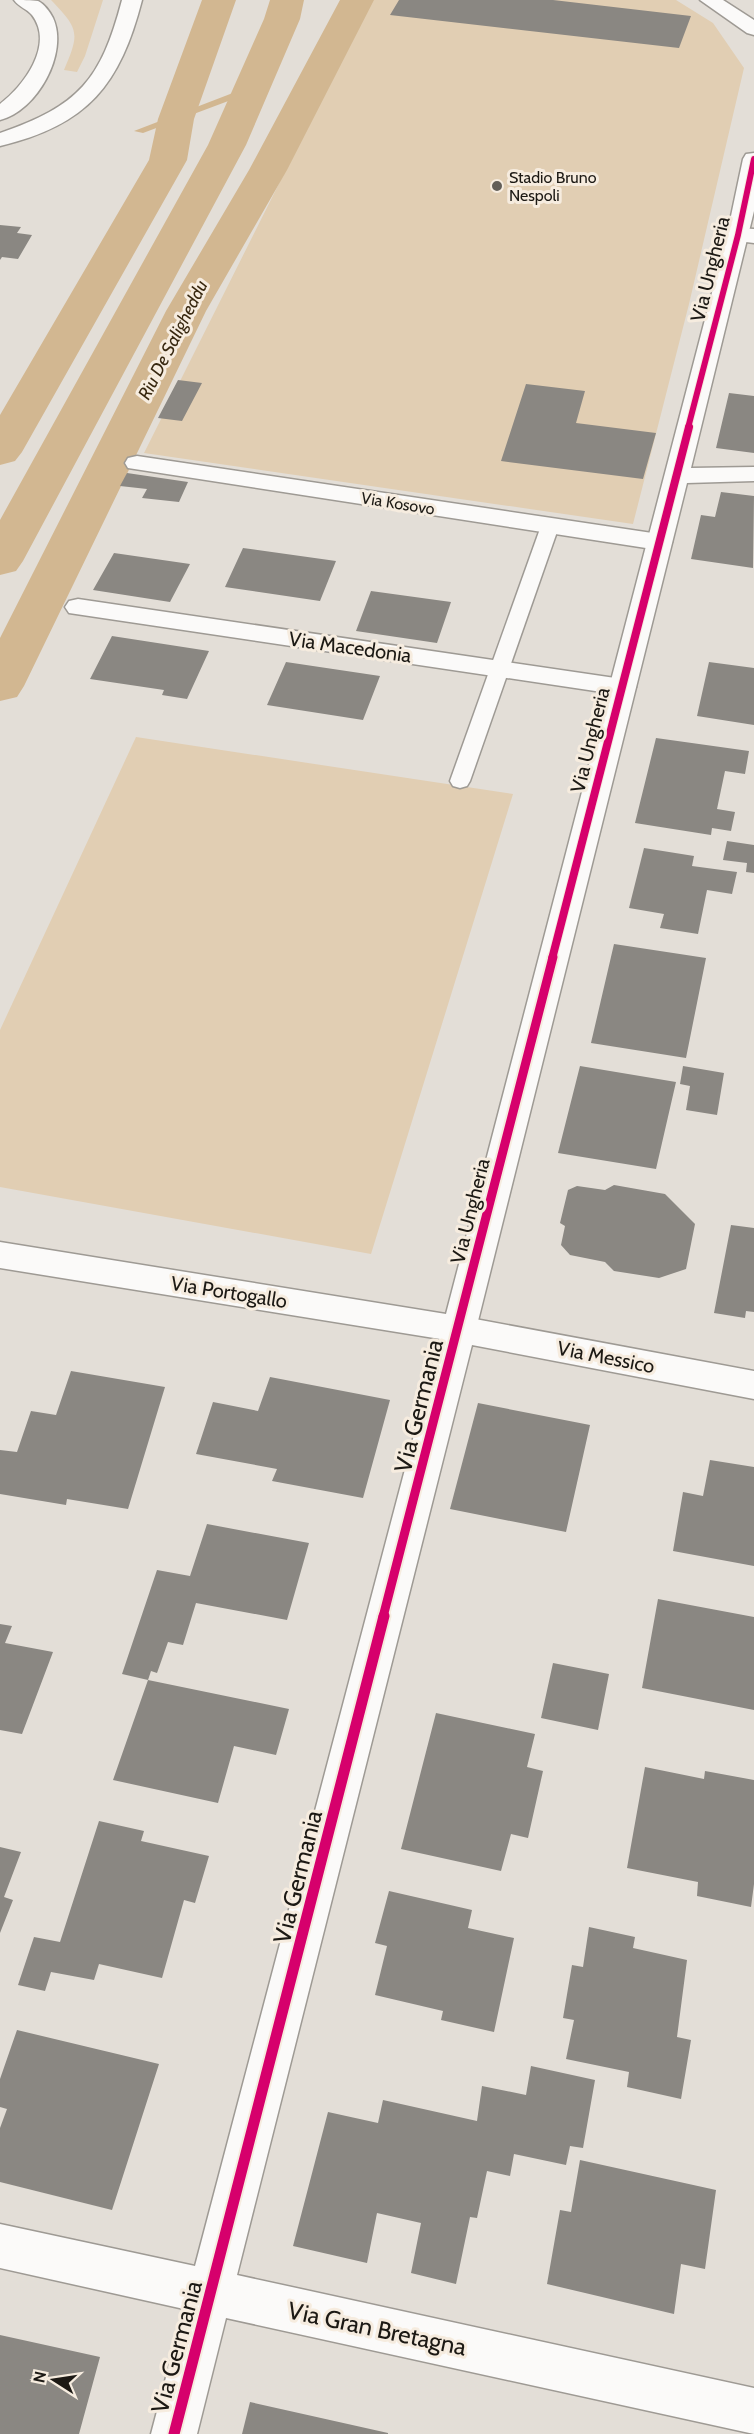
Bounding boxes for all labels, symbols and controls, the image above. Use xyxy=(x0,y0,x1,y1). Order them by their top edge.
place label: Stadio Bruno Nespoli xyxy=(509,168,597,205)
marker: Stadio Bruno Nespoli xyxy=(490,179,504,193)
street label: Via Ungheria xyxy=(685,213,735,324)
water label: Riu De Saligheddu xyxy=(133,277,213,403)
street label: Via Kosovo xyxy=(360,488,436,519)
street label: Via Macedonia xyxy=(287,627,413,668)
street label: Via Ungheria xyxy=(565,684,615,795)
street label: Via Ungheria xyxy=(445,1155,495,1266)
street label: Via Portogallo xyxy=(169,1271,289,1313)
street label: Via Germania xyxy=(388,1336,449,1475)
street label: Via Messico xyxy=(555,1336,657,1378)
street label: Via Germania xyxy=(267,1807,328,1946)
street label: Via Germania xyxy=(145,2277,208,2416)
street label: Via Gran Bretagna xyxy=(285,2295,469,2362)
north arrow xyxy=(24,2350,84,2410)
text: N xyxy=(29,2369,50,2384)

